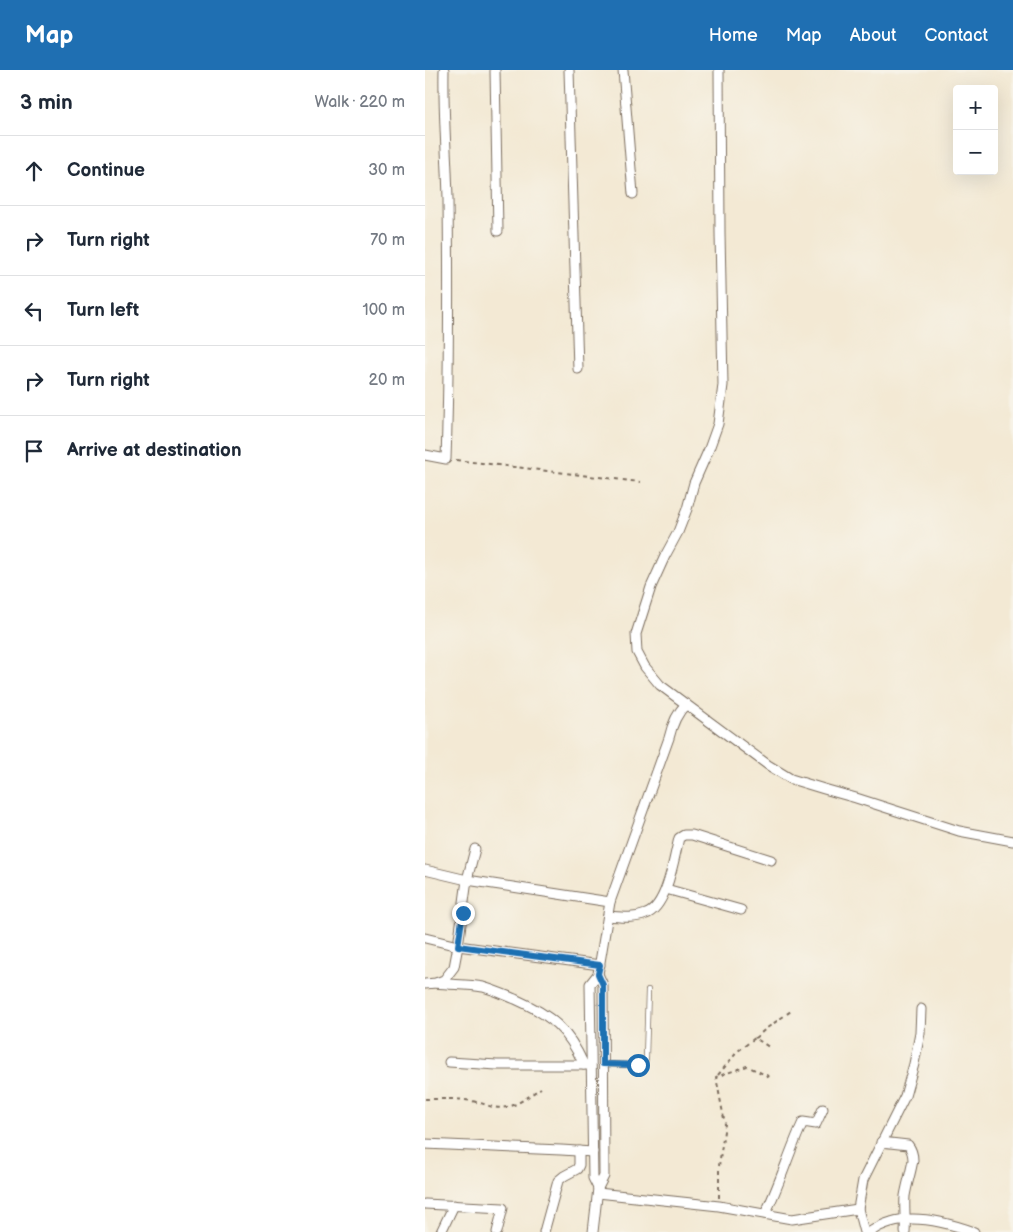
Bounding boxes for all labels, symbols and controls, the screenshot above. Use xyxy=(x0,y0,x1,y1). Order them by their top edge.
text: Map xyxy=(25,21,73,50)
text: Home xyxy=(709,25,758,46)
text: Map xyxy=(786,25,822,46)
text: About xyxy=(850,25,897,46)
text: Contact xyxy=(925,25,988,46)
map controls xyxy=(953,85,998,175)
button: + xyxy=(953,85,998,130)
text: 3 min xyxy=(20,90,73,115)
text: Walk · 220 m xyxy=(315,93,405,112)
button: − xyxy=(953,130,998,175)
icon: ahead xyxy=(20,157,48,185)
text: Continue xyxy=(67,159,145,182)
text: 30 m xyxy=(368,161,405,180)
icon: right xyxy=(20,227,48,255)
text: Turn right xyxy=(67,229,150,252)
text: 70 m xyxy=(370,231,405,250)
icon: left xyxy=(20,297,48,325)
text: Turn left xyxy=(67,299,139,322)
text: 100 m xyxy=(362,301,405,320)
icon: right xyxy=(20,367,48,395)
text: Turn right xyxy=(67,369,150,392)
text: 20 m xyxy=(369,371,405,390)
icon: arrive xyxy=(20,437,48,465)
text: Arrive at destination xyxy=(67,439,242,462)
route end xyxy=(452,902,475,925)
route start xyxy=(627,1054,650,1077)

